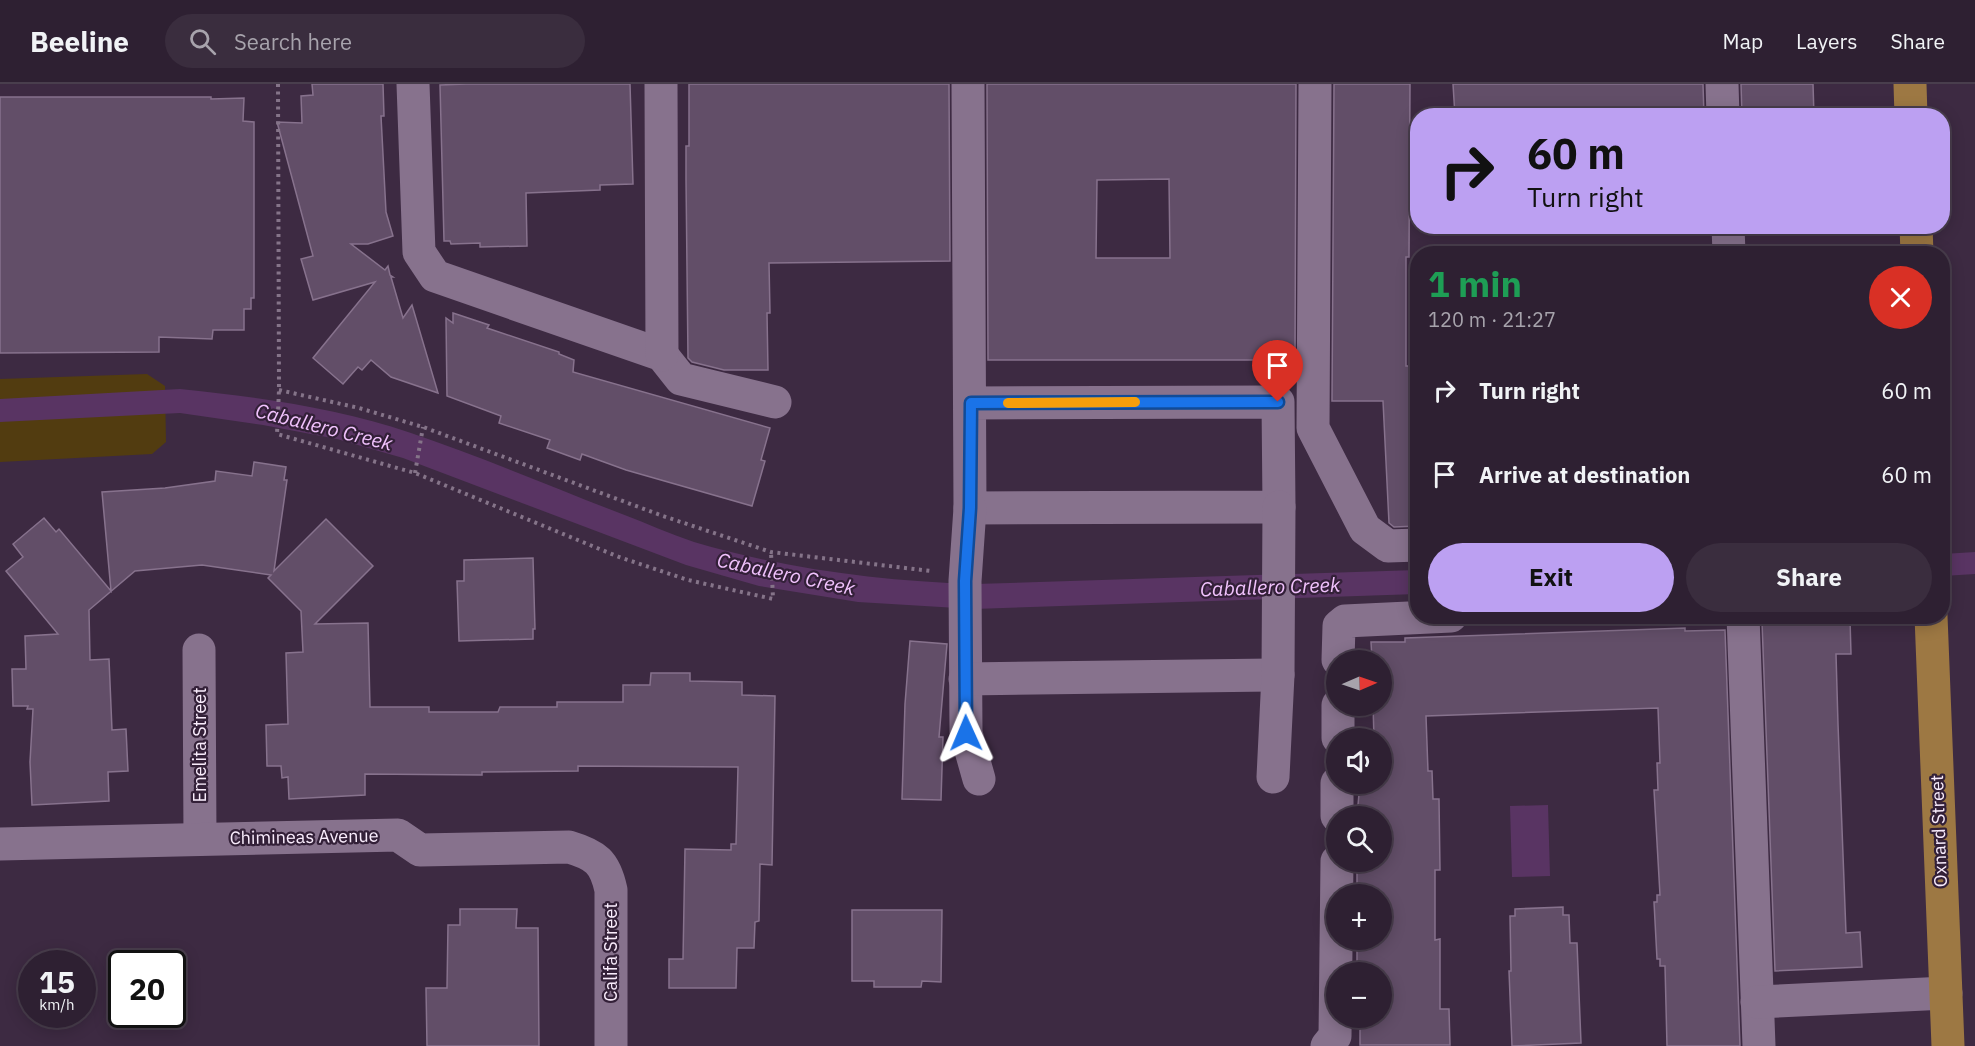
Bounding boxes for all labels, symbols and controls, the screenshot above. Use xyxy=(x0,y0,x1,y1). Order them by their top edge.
search box xyxy=(165,14,585,68)
text: Beeline xyxy=(30,23,129,60)
icon: search xyxy=(186,25,219,58)
text: Search here xyxy=(234,27,352,56)
text: Map xyxy=(1723,27,1763,55)
text: Layers xyxy=(1796,27,1858,55)
text: Share xyxy=(1891,27,1945,55)
text: 60 m xyxy=(1527,126,1625,181)
icon: right xyxy=(1428,132,1506,210)
text: Turn right xyxy=(1527,179,1644,214)
text: 1 min xyxy=(1428,260,1522,307)
button: close xyxy=(1869,266,1932,329)
text: 120 m · 21:27 xyxy=(1428,306,1556,333)
pin xyxy=(1252,340,1303,402)
icon: arrive xyxy=(1261,349,1294,382)
icon: right xyxy=(1428,374,1461,407)
text: Turn right xyxy=(1479,376,1580,405)
text: 60 m xyxy=(1881,376,1932,405)
water label: Caballero Creek xyxy=(253,396,396,457)
icon: arrive xyxy=(1428,458,1461,491)
text: Arrive at destination xyxy=(1479,460,1690,489)
text: 60 m xyxy=(1881,460,1932,489)
button: Exit xyxy=(1428,543,1674,612)
button: Share xyxy=(1686,543,1932,612)
water label: Caballero Creek xyxy=(715,546,858,601)
water label: Caballero Creek xyxy=(1199,571,1341,602)
north arrow xyxy=(1326,650,1392,716)
map controls xyxy=(1326,650,1392,1028)
street label: Emelita Street xyxy=(188,687,211,803)
position arrow xyxy=(934,701,998,765)
button: sound xyxy=(1326,728,1392,794)
street label: Oxnard Street xyxy=(1925,775,1952,888)
button: search xyxy=(1326,806,1392,872)
street label: Chimineas Avenue xyxy=(229,824,379,849)
button: + xyxy=(1326,884,1392,950)
street label: Califa Street xyxy=(599,902,622,1002)
speed limit sign: 20 xyxy=(108,950,186,1028)
text: 15 xyxy=(39,962,75,1001)
button: − xyxy=(1326,962,1392,1028)
text: km/h xyxy=(39,995,75,1014)

